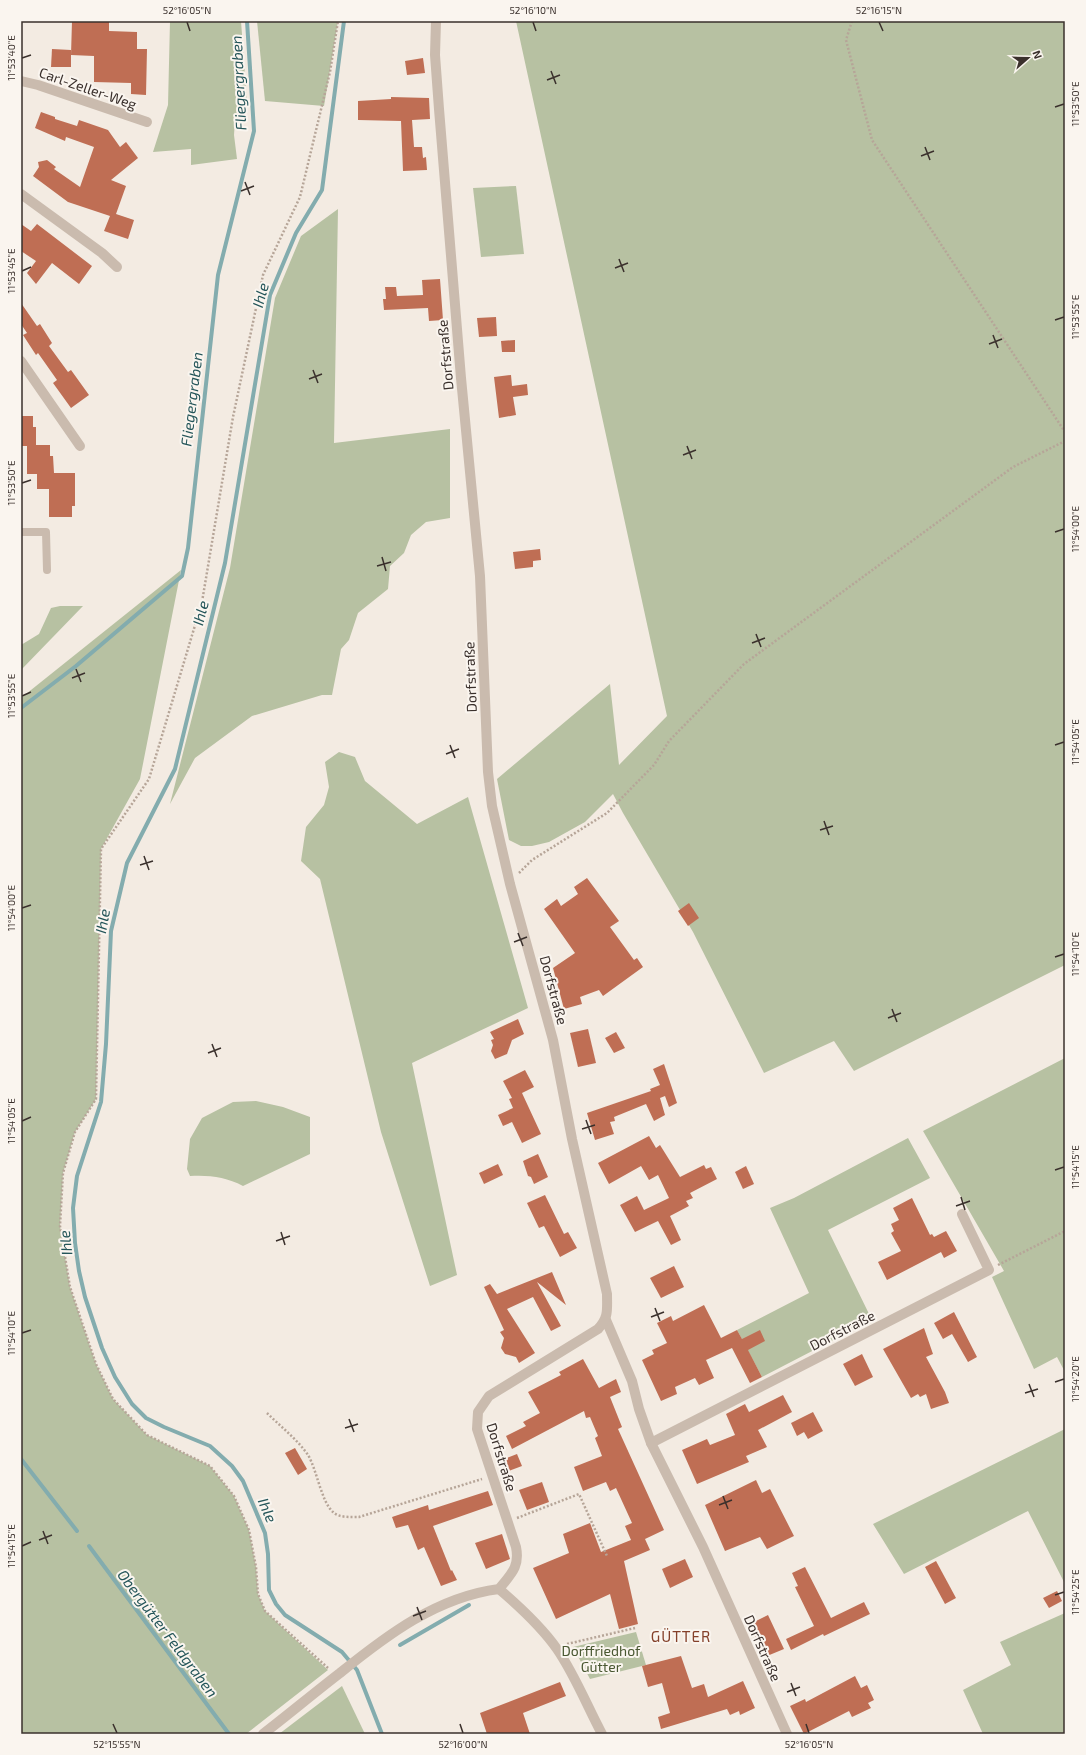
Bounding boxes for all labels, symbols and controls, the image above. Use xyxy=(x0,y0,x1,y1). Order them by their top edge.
text: 52°16'05"N xyxy=(163,4,211,16)
text: 52°16'10"N xyxy=(510,4,557,16)
text: 52°16'15"N xyxy=(856,4,902,16)
text: 11°53'40"E xyxy=(5,35,17,81)
water label: Fliegergraben xyxy=(227,35,249,131)
north arrow xyxy=(1008,38,1048,78)
text: N xyxy=(1030,48,1045,60)
street label: Carl-Zeller-Weg xyxy=(37,63,139,113)
text: 11°53'50"E xyxy=(1069,81,1081,127)
text: 11°53'45"E xyxy=(5,248,17,294)
water label: Ihle xyxy=(248,281,272,309)
text: 11°53'55"E xyxy=(1069,294,1081,339)
street label: Dorfstraße xyxy=(433,319,457,391)
water label: Fliegergraben xyxy=(176,351,206,447)
text: 11°53'50"E xyxy=(5,460,17,506)
text: 11°54'00"E xyxy=(1069,505,1081,552)
water label: Ihle xyxy=(188,599,212,627)
street label: Dorfstraße xyxy=(460,641,480,713)
text: 11°53'55"E xyxy=(5,673,17,718)
text: 11°54'05"E xyxy=(1069,719,1081,765)
text: 11°54'00"E xyxy=(5,884,17,931)
water label: Ihle xyxy=(91,907,113,935)
text: 11°54'10"E xyxy=(1069,931,1081,976)
street label: Dorfstraße xyxy=(537,954,571,1026)
text: 11°54'05"E xyxy=(5,1098,17,1144)
text: 11°54'15"E xyxy=(1069,1145,1081,1189)
water label: Ihle xyxy=(55,1229,75,1257)
street label: Dorfstraße xyxy=(807,1306,877,1354)
text: 11°54'10"E xyxy=(5,1310,17,1355)
text: 11°54'20"E xyxy=(1069,1356,1081,1402)
street label: Dorfstraße xyxy=(484,1421,520,1493)
water label: Ihle xyxy=(255,1495,281,1525)
text: 11°54'15"E xyxy=(5,1524,17,1568)
water label: Obergütter Feldgraben xyxy=(114,1566,222,1700)
text: 11°54'25"E xyxy=(1069,1569,1081,1615)
street label: Dorfstraße xyxy=(741,1612,785,1684)
district label: GÜTTER xyxy=(651,1627,711,1645)
park label: Dorffriedhof Gütter xyxy=(562,1642,641,1675)
text: 52°15'55"N xyxy=(93,1738,141,1750)
text: 52°16'00"N xyxy=(438,1738,488,1750)
text: 52°16'05"N xyxy=(785,1738,833,1750)

